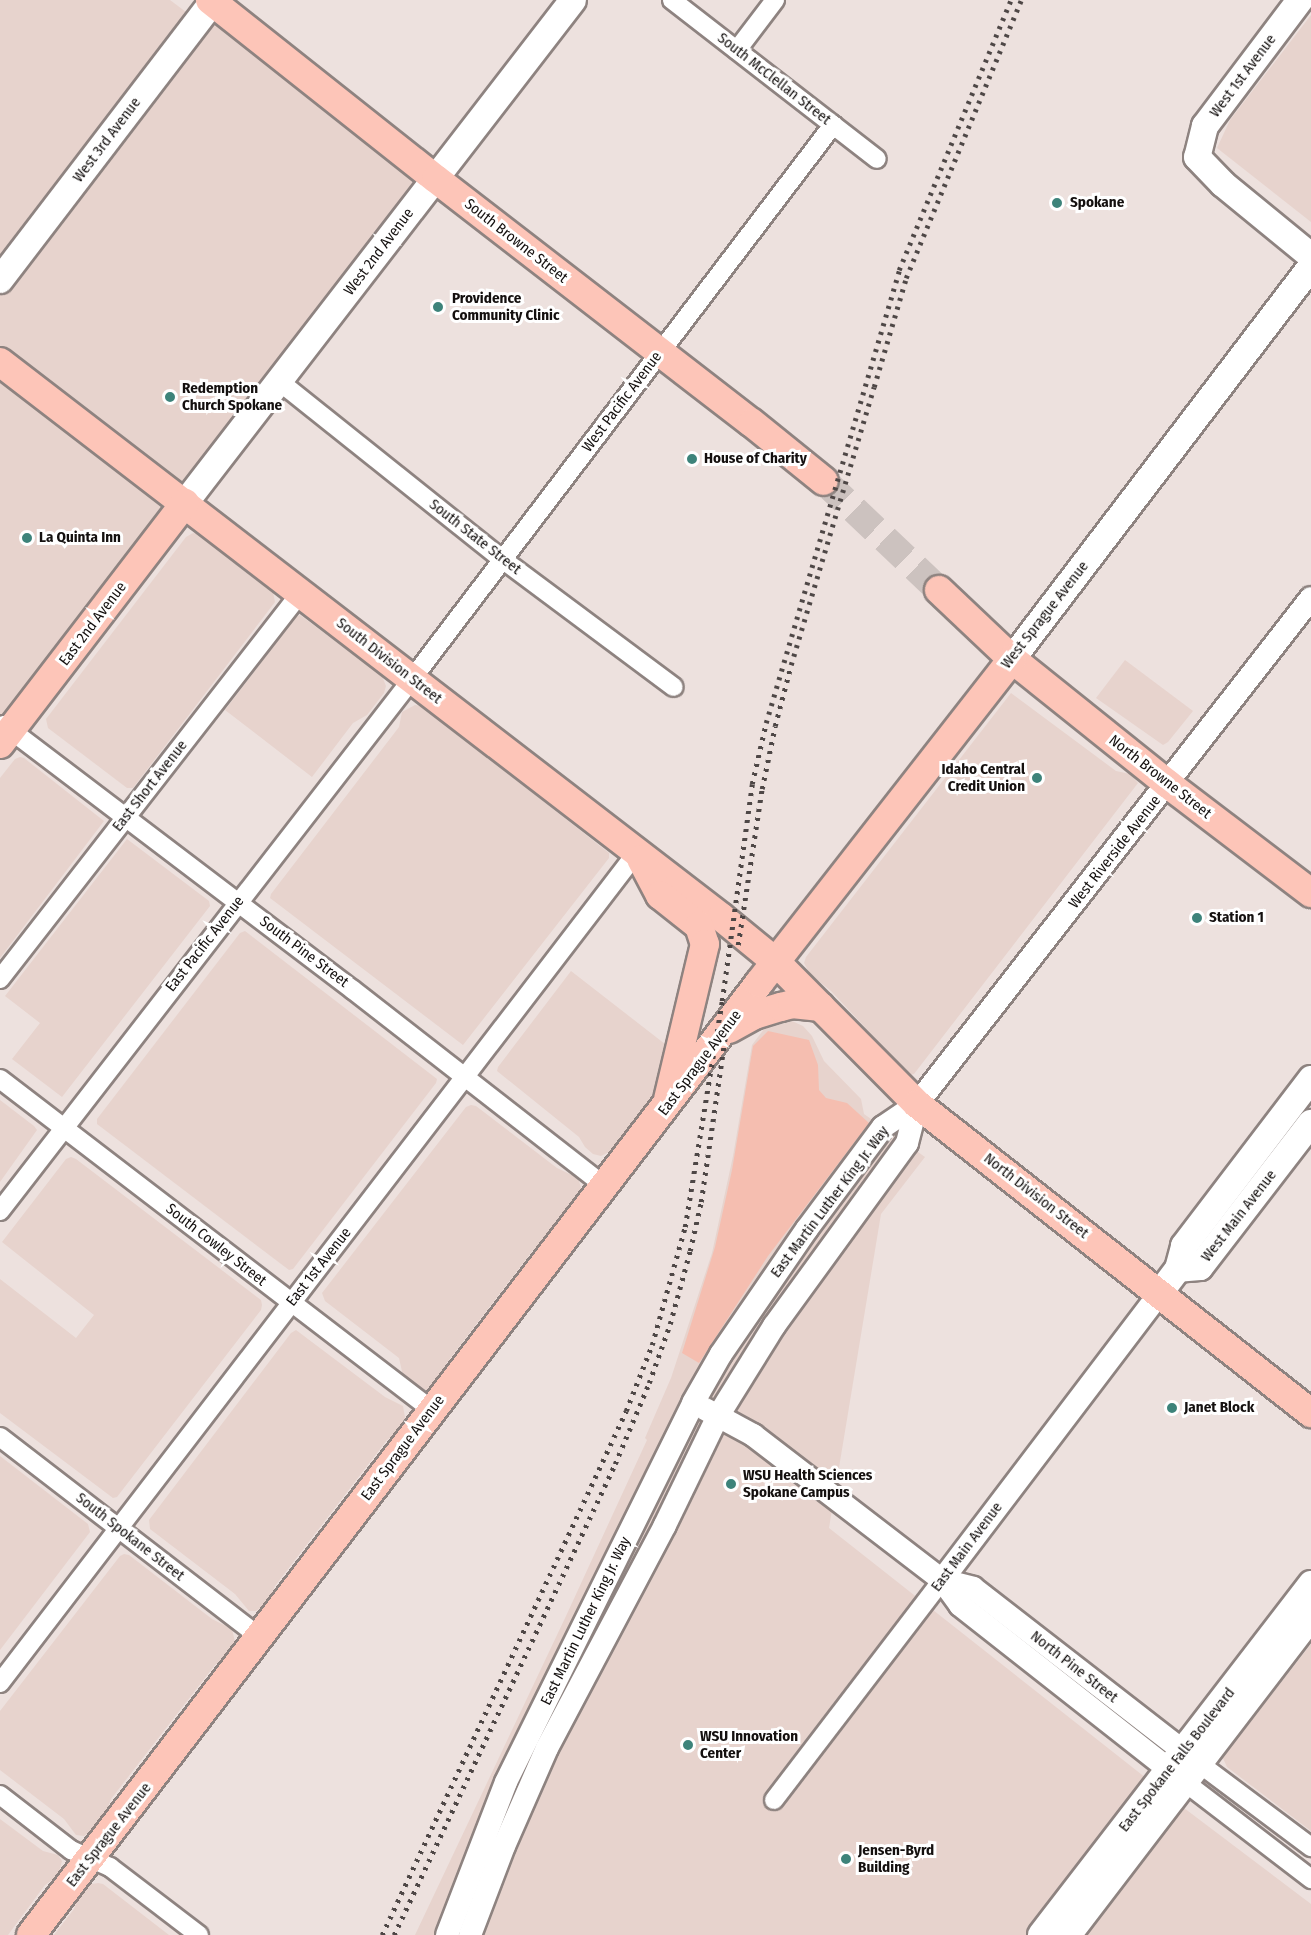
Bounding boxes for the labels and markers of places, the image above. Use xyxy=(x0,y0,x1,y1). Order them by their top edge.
marker: Spokane xyxy=(1048,194,1066,212)
place label: Spokane xyxy=(1070,194,1124,212)
place label: Providence Community Clinic xyxy=(452,289,559,324)
marker: Providence Community Clinic xyxy=(429,298,447,316)
place label: Redemption Church Spokane xyxy=(182,379,282,414)
marker: Redemption Church Spokane xyxy=(163,390,177,404)
place label: House of Charity xyxy=(704,450,807,468)
marker: House of Charity xyxy=(685,452,699,466)
place label: La Quinta Inn xyxy=(39,529,121,547)
marker: La Quinta Inn xyxy=(20,531,34,545)
place label: Idaho Central Credit Union xyxy=(942,760,1025,795)
marker: Idaho Central Credit Union xyxy=(1030,771,1044,785)
place label: Station 1 xyxy=(1209,909,1264,927)
marker: Station 1 xyxy=(1190,911,1204,925)
place label: Janet Block xyxy=(1184,1399,1254,1417)
marker: Janet Block xyxy=(1165,1401,1179,1415)
place label: WSU Health Sciences Spokane Campus xyxy=(743,1466,872,1501)
marker: WSU Health Sciences Spokane Campus xyxy=(724,1477,738,1491)
place label: WSU Innovation Center xyxy=(700,1727,798,1762)
marker: WSU Innovation Center xyxy=(681,1738,695,1752)
place label: Jensen-Byrd Building xyxy=(858,1841,934,1876)
marker: Jensen-Byrd Building xyxy=(839,1852,853,1866)

